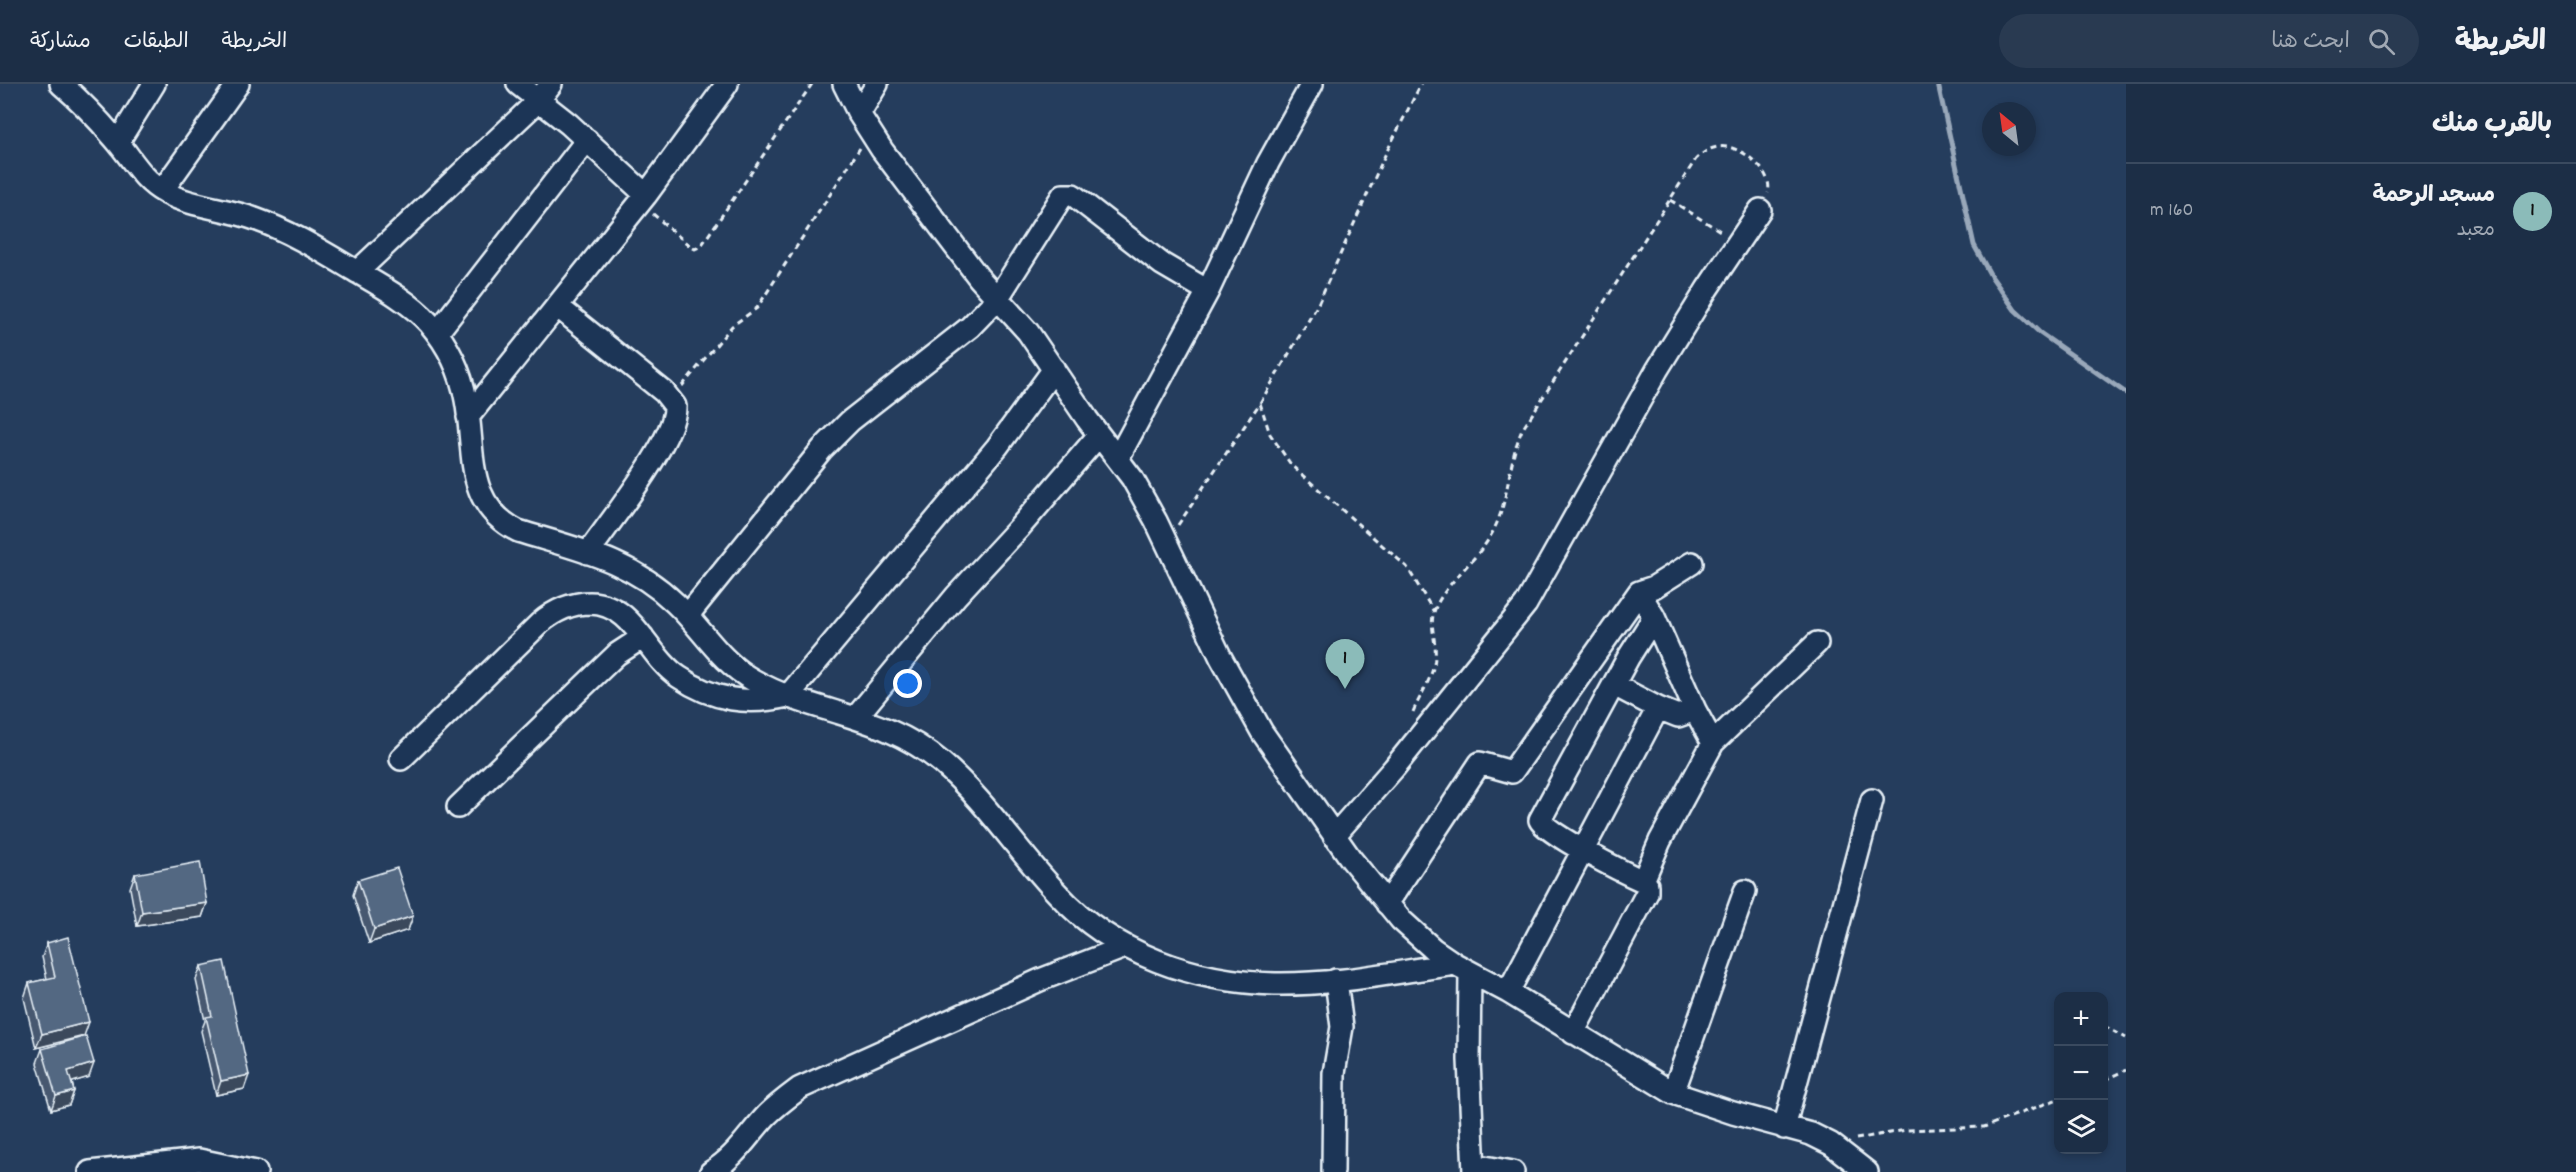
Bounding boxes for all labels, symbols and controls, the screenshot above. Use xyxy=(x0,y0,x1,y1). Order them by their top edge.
search box xyxy=(1999,14,2419,68)
text: الخريطة xyxy=(2455,24,2546,64)
icon: search xyxy=(2365,25,2398,58)
text: ابحث هنا xyxy=(2271,27,2350,58)
text: مشاركة xyxy=(30,28,91,58)
text: الطبقات xyxy=(124,28,189,58)
text: الخريطة xyxy=(222,28,287,58)
north arrow xyxy=(1982,102,2036,156)
text: بالقرب منك xyxy=(2432,107,2552,144)
text: مسجد الرحمة xyxy=(2373,181,2495,212)
text: 160 m xyxy=(2150,197,2193,225)
text: 1 xyxy=(2530,197,2535,225)
text: معبد xyxy=(2457,217,2495,245)
pin: 1 xyxy=(1326,640,1364,689)
your location xyxy=(893,669,922,698)
map controls xyxy=(2054,992,2108,1154)
button: + xyxy=(2054,992,2108,1046)
button: − xyxy=(2054,1046,2108,1100)
button: layers xyxy=(2054,1100,2108,1154)

